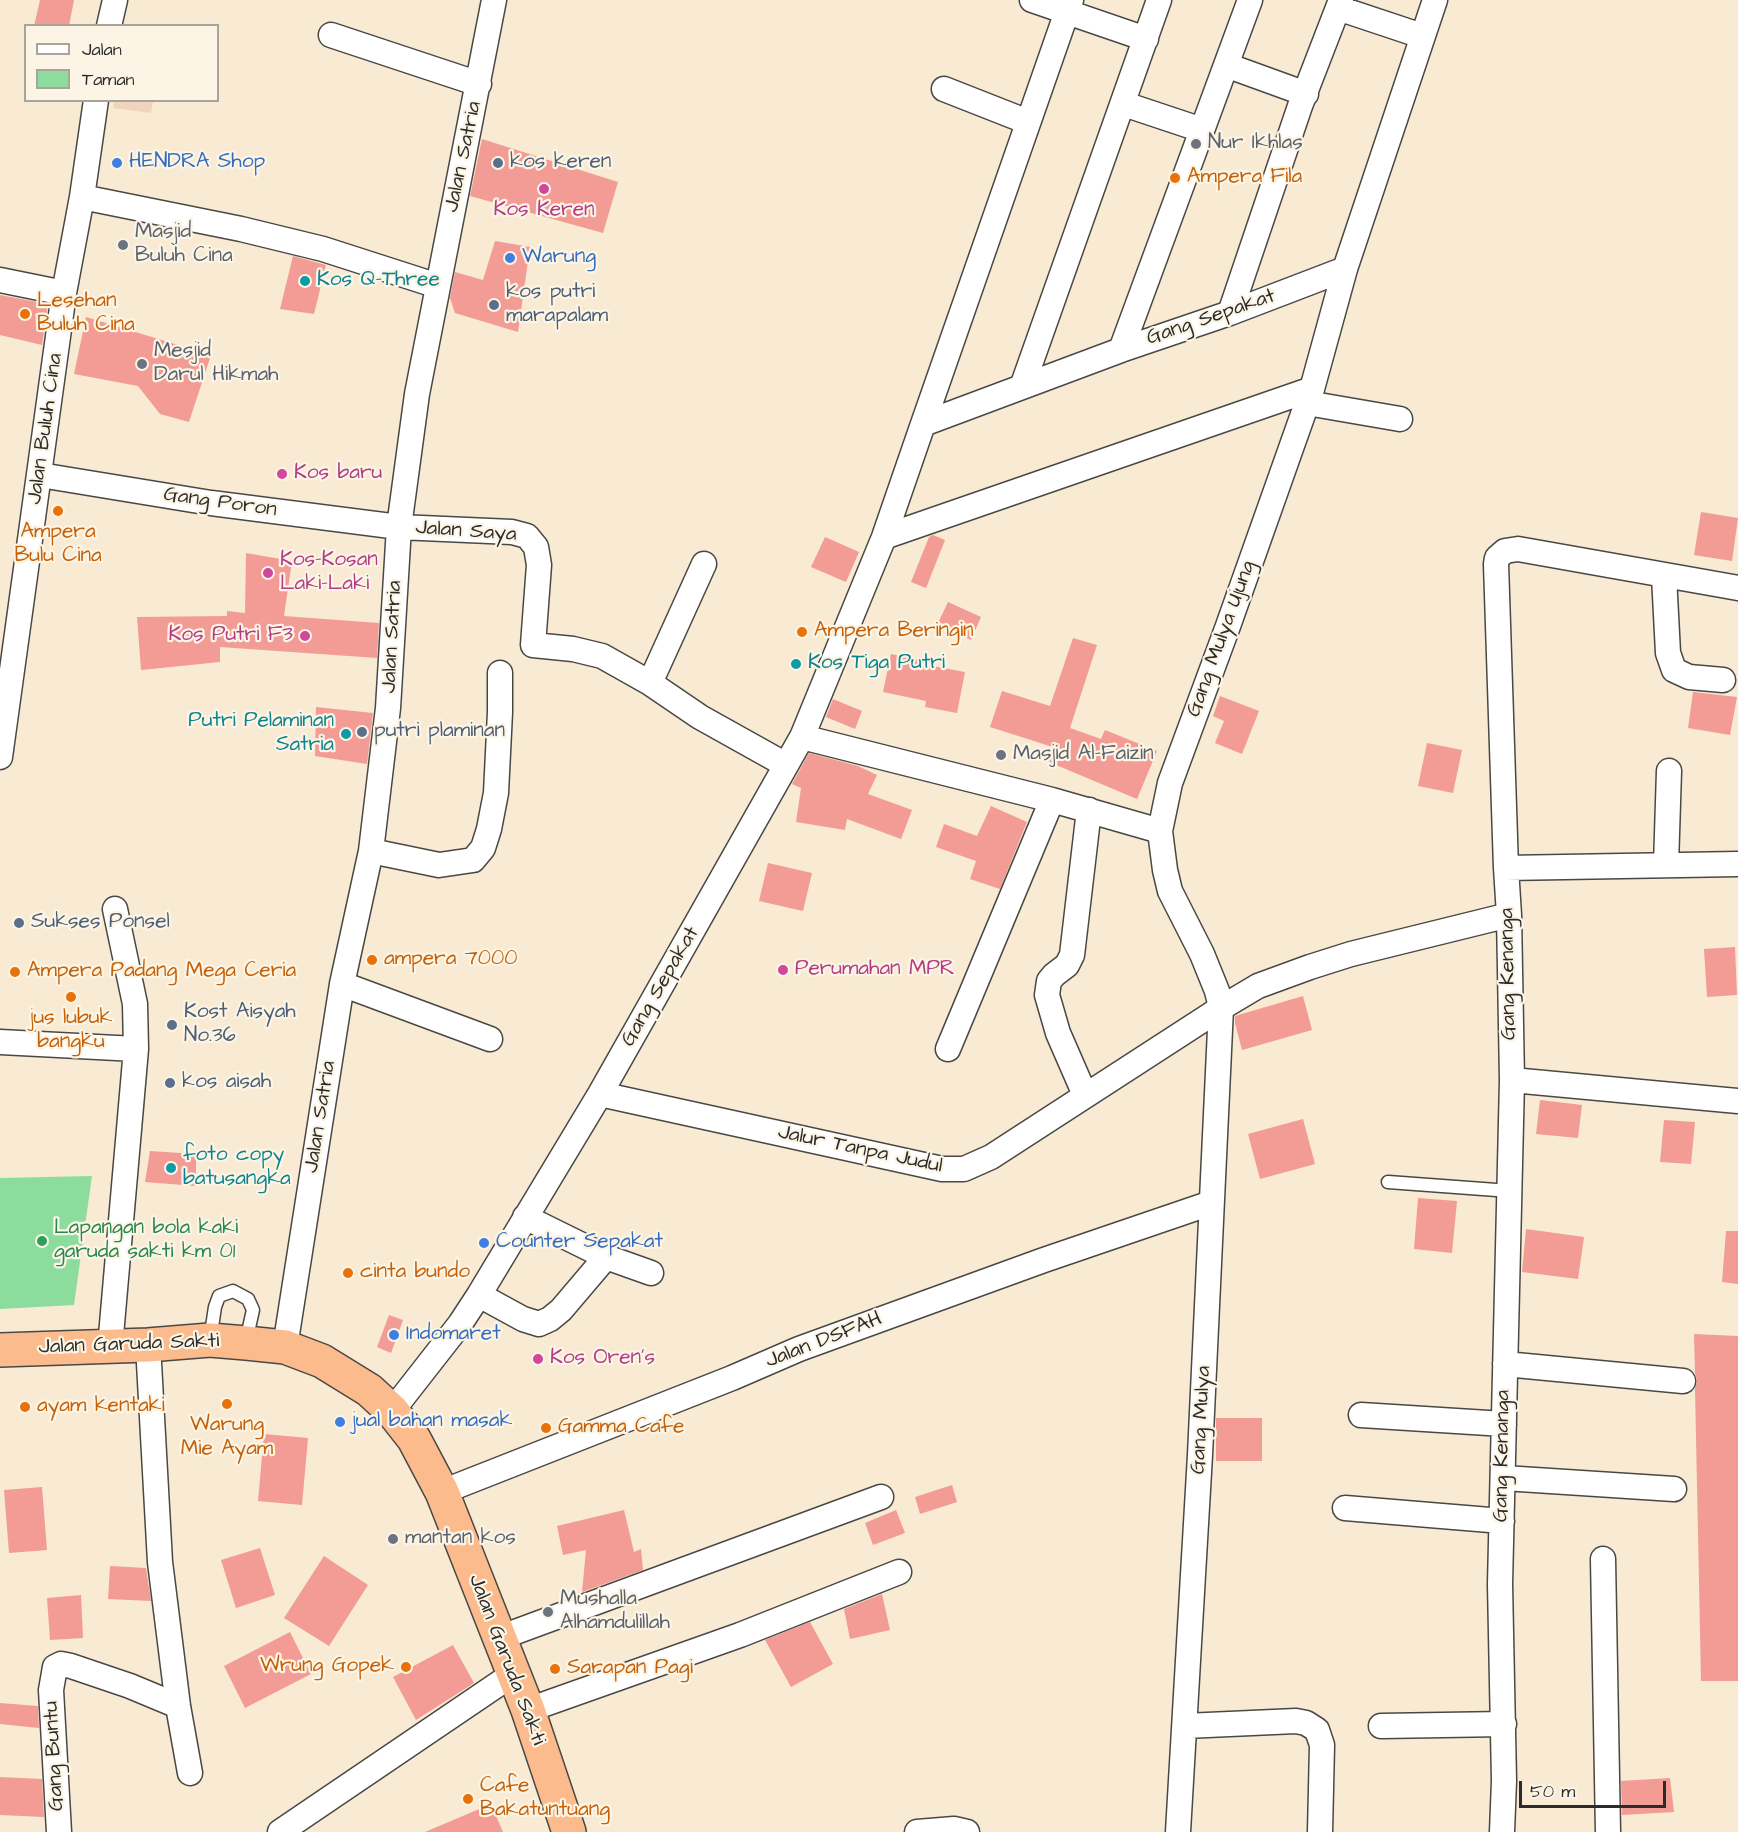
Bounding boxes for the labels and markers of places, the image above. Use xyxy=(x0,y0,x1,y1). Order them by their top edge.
place label: Nur Ikhlas xyxy=(1208,131,1303,157)
marker: Nur Ikhlas xyxy=(1189,137,1203,151)
place label: HENDRA Shop xyxy=(129,150,265,176)
place label: kos keren xyxy=(510,150,611,176)
marker: HENDRA Shop xyxy=(110,156,124,170)
marker: kos keren xyxy=(491,156,505,170)
place label: Ampera Fila xyxy=(1187,165,1302,191)
marker: Ampera Fila xyxy=(1168,171,1182,185)
marker: Kos Keren xyxy=(537,182,551,196)
place label: Kos Keren xyxy=(493,198,595,224)
place label: Masjid Buluh Cina xyxy=(135,220,233,270)
marker: Masjid Buluh Cina xyxy=(116,238,130,252)
place label: Warung xyxy=(522,245,596,271)
marker: Warung xyxy=(503,251,517,265)
place label: Kos Q-Three xyxy=(317,268,440,294)
marker: Kos Q-Three xyxy=(298,274,312,288)
place label: kos putri marapalam xyxy=(506,280,608,330)
place label: Lesehan Buluh Cina xyxy=(37,289,135,339)
marker: kos putri marapalam xyxy=(487,298,501,312)
marker: Lesehan Buluh Cina xyxy=(18,307,32,321)
place label: Mesjid Darul Hikmah xyxy=(154,339,278,389)
marker: Mesjid Darul Hikmah xyxy=(135,357,149,371)
place label: Kos baru xyxy=(294,461,382,487)
marker: Kos baru xyxy=(275,467,289,481)
marker: Ampera Bulu Cina xyxy=(51,504,65,518)
place label: Ampera Bulu Cina xyxy=(14,520,102,570)
place label: Kos-Kosan Laki-Laki xyxy=(280,548,378,598)
marker: Kos-Kosan Laki-Laki xyxy=(261,566,275,580)
place label: Ampera Beringin xyxy=(814,619,974,645)
place label: Kos Putri F3 xyxy=(169,623,293,649)
marker: Ampera Beringin xyxy=(795,625,809,639)
marker: Kos Putri F3 xyxy=(298,629,312,643)
place label: Kos Tiga Putri xyxy=(808,651,945,677)
marker: Kos Tiga Putri xyxy=(789,657,803,671)
place label: Putri Pelaminan Satria xyxy=(188,709,334,759)
place label: putri plaminan xyxy=(374,719,505,745)
marker: putri plaminan xyxy=(355,725,369,739)
marker: Putri Pelaminan Satria xyxy=(339,727,353,741)
place label: Masjid Al-Faizin xyxy=(1013,742,1153,768)
marker: Masjid Al-Faizin xyxy=(994,748,1008,762)
place label: Sukses Ponsel xyxy=(31,910,170,936)
marker: Sukses Ponsel xyxy=(12,916,26,930)
place label: ampera 7000 xyxy=(384,947,517,973)
marker: ampera 7000 xyxy=(365,953,379,967)
place label: Perumahan MPR xyxy=(795,957,955,983)
place label: Ampera Padang Mega Ceria xyxy=(27,959,296,985)
marker: Perumahan MPR xyxy=(776,963,790,977)
marker: Ampera Padang Mega Ceria xyxy=(8,965,22,979)
marker: jus lubuk bangku xyxy=(64,990,78,1004)
place label: Kost Aisyah No.36 xyxy=(184,1000,296,1050)
place label: jus lubuk bangku xyxy=(30,1006,112,1056)
marker: Kost Aisyah No.36 xyxy=(165,1018,179,1032)
place label: kos aisah xyxy=(182,1070,271,1096)
marker: kos aisah xyxy=(163,1076,177,1090)
place label: foto copy batusangka xyxy=(183,1143,291,1193)
marker: foto copy batusangka xyxy=(164,1161,178,1175)
place label: Lapangan bola kaki garuda sakti km 01 xyxy=(54,1216,238,1266)
place label: Counter Sepakat xyxy=(496,1230,663,1256)
marker: Lapangan bola kaki garuda sakti km 01 xyxy=(35,1234,49,1248)
marker: Counter Sepakat xyxy=(477,1236,491,1250)
place label: cinta bundo xyxy=(360,1260,470,1286)
marker: cinta bundo xyxy=(341,1266,355,1280)
place label: Indomaret xyxy=(406,1322,501,1348)
marker: Indomaret xyxy=(387,1328,401,1342)
place label: Kos Oren's xyxy=(550,1346,655,1372)
marker: Kos Oren's xyxy=(531,1352,545,1366)
place label: ayam kentaki xyxy=(37,1394,165,1420)
marker: Warung Mie Ayam xyxy=(220,1397,234,1411)
marker: ayam kentaki xyxy=(18,1400,32,1414)
place label: jual bahan masak xyxy=(352,1409,512,1435)
place label: Warung Mie Ayam xyxy=(181,1413,273,1463)
marker: jual bahan masak xyxy=(333,1415,347,1429)
place label: Gamma Cafe xyxy=(558,1415,684,1441)
marker: Gamma Cafe xyxy=(539,1421,553,1435)
place label: mantan kos xyxy=(405,1526,516,1552)
marker: mantan kos xyxy=(386,1532,400,1546)
place label: Mushalla Alhamdulillah xyxy=(560,1587,670,1637)
marker: Mushalla Alhamdulillah xyxy=(541,1605,555,1619)
place label: Wrung Gopek xyxy=(260,1654,394,1680)
place label: Sarapan Pagi xyxy=(567,1656,693,1682)
marker: Wrung Gopek xyxy=(399,1660,413,1674)
marker: Sarapan Pagi xyxy=(548,1662,562,1676)
place label: Cafe Bakatuntuang xyxy=(480,1774,610,1824)
marker: Cafe Bakatuntuang xyxy=(461,1792,475,1806)

